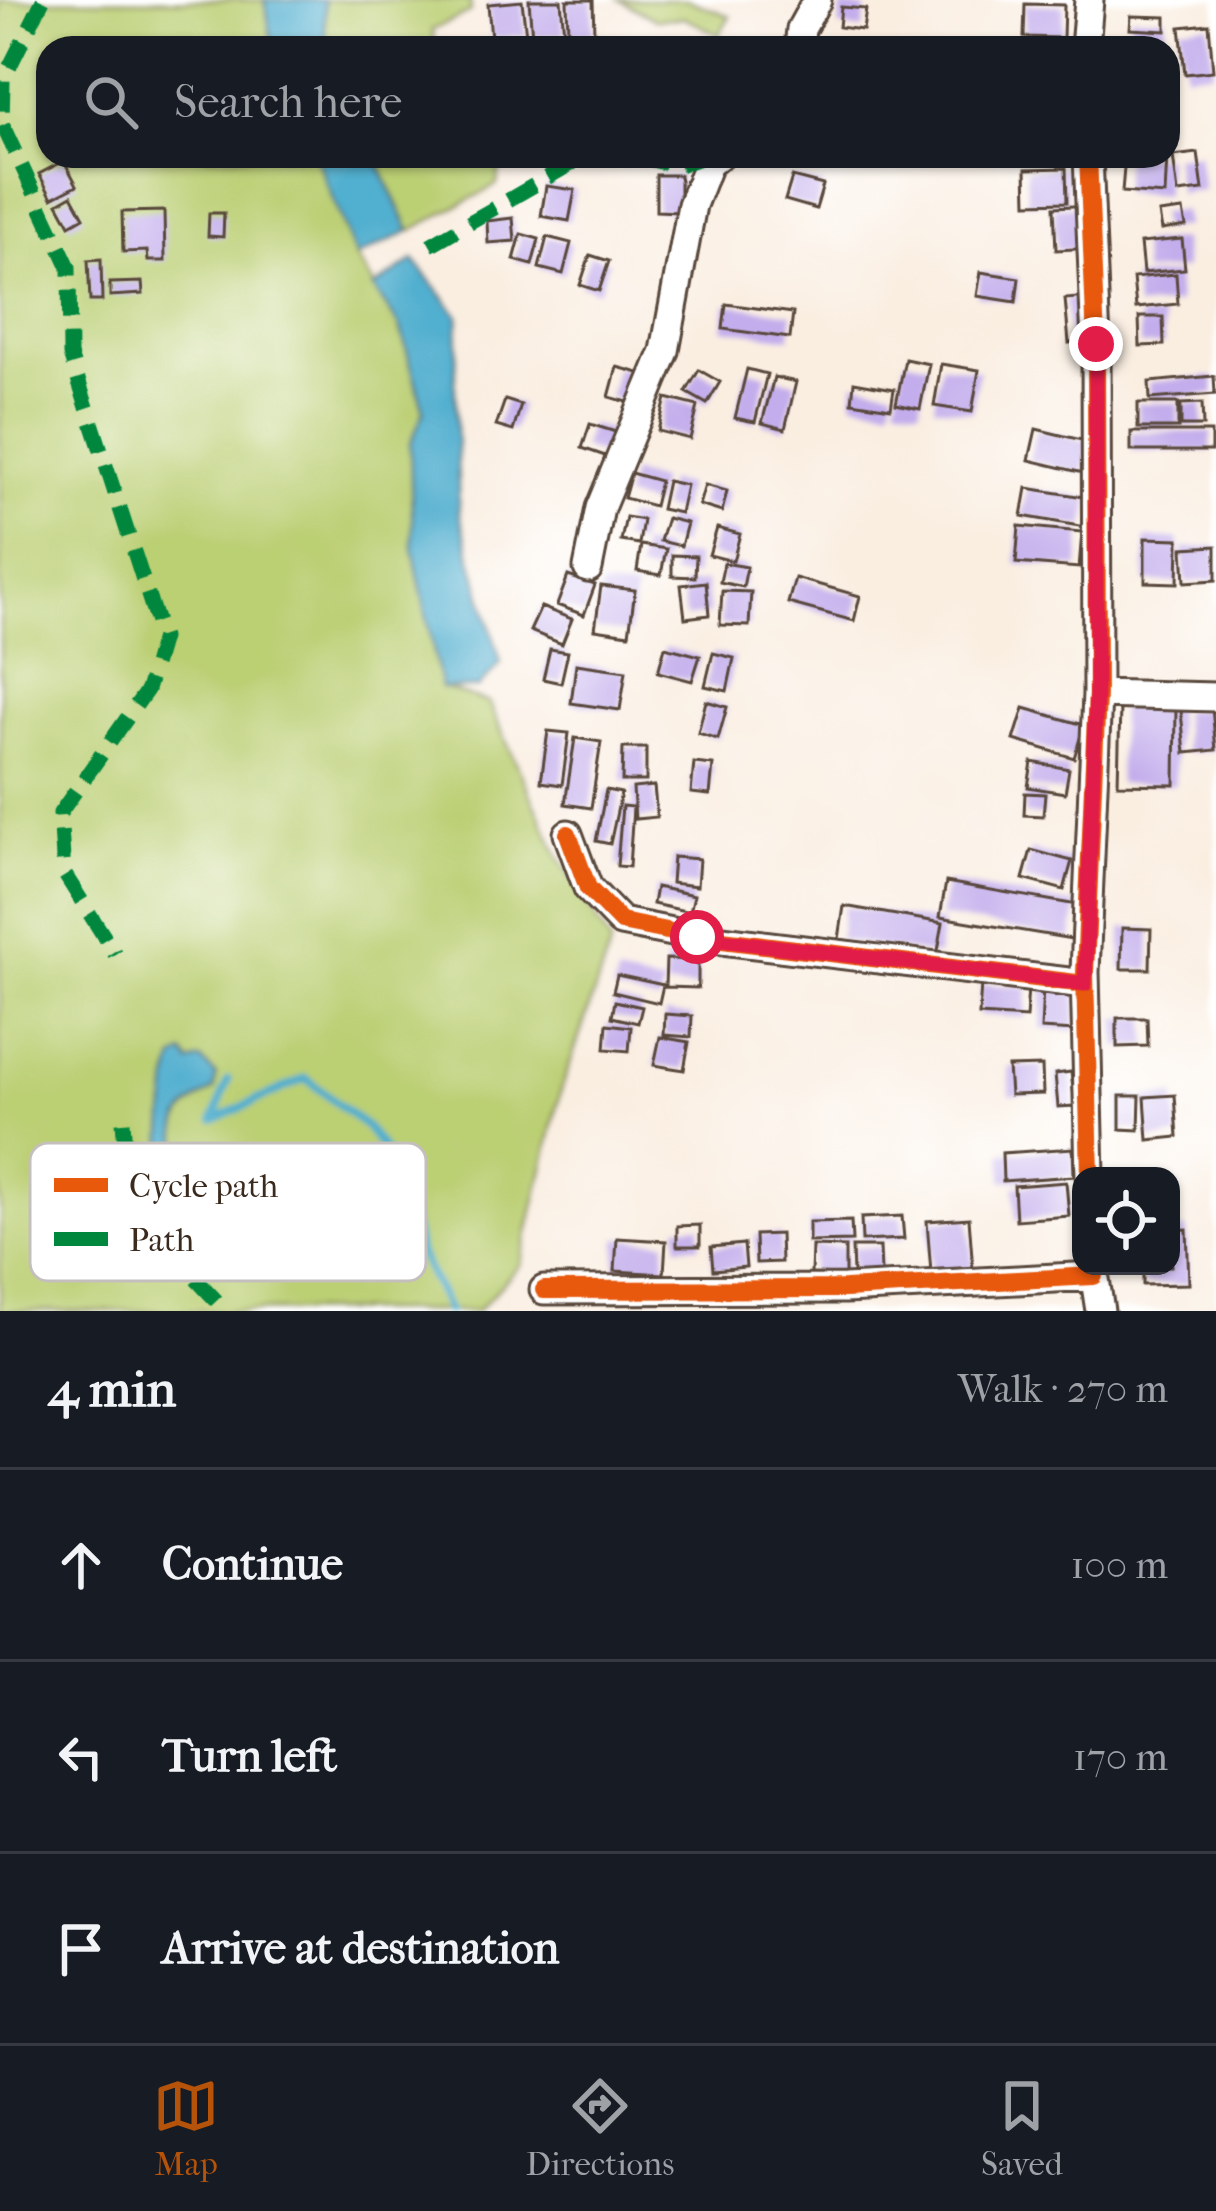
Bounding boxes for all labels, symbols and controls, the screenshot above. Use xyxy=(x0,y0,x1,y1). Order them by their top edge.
search box xyxy=(36,36,1180,168)
icon: search xyxy=(78,69,144,135)
text: Search here xyxy=(174,76,402,129)
route end xyxy=(1069,317,1123,371)
route start xyxy=(670,910,724,964)
legend xyxy=(30,1143,426,1281)
text: Cycle path xyxy=(129,1167,279,1206)
map controls xyxy=(1072,1167,1180,1275)
button: locate xyxy=(1072,1167,1180,1275)
text: Path xyxy=(129,1221,195,1260)
text: 4 min xyxy=(48,1359,176,1419)
text: Walk · 270 m xyxy=(958,1366,1168,1412)
icon: ahead xyxy=(48,1532,114,1598)
text: Continue xyxy=(162,1538,343,1591)
text: 100 m xyxy=(1070,1542,1168,1588)
icon: left xyxy=(48,1724,114,1790)
text: Turn left xyxy=(162,1730,337,1783)
text: 170 m xyxy=(1073,1734,1168,1780)
icon: arrive xyxy=(48,1916,114,1982)
text: Arrive at destination xyxy=(162,1922,559,1975)
tab: Map xyxy=(153,2073,219,2184)
tab: Directions xyxy=(526,2073,674,2184)
tab: Saved xyxy=(981,2073,1063,2184)

